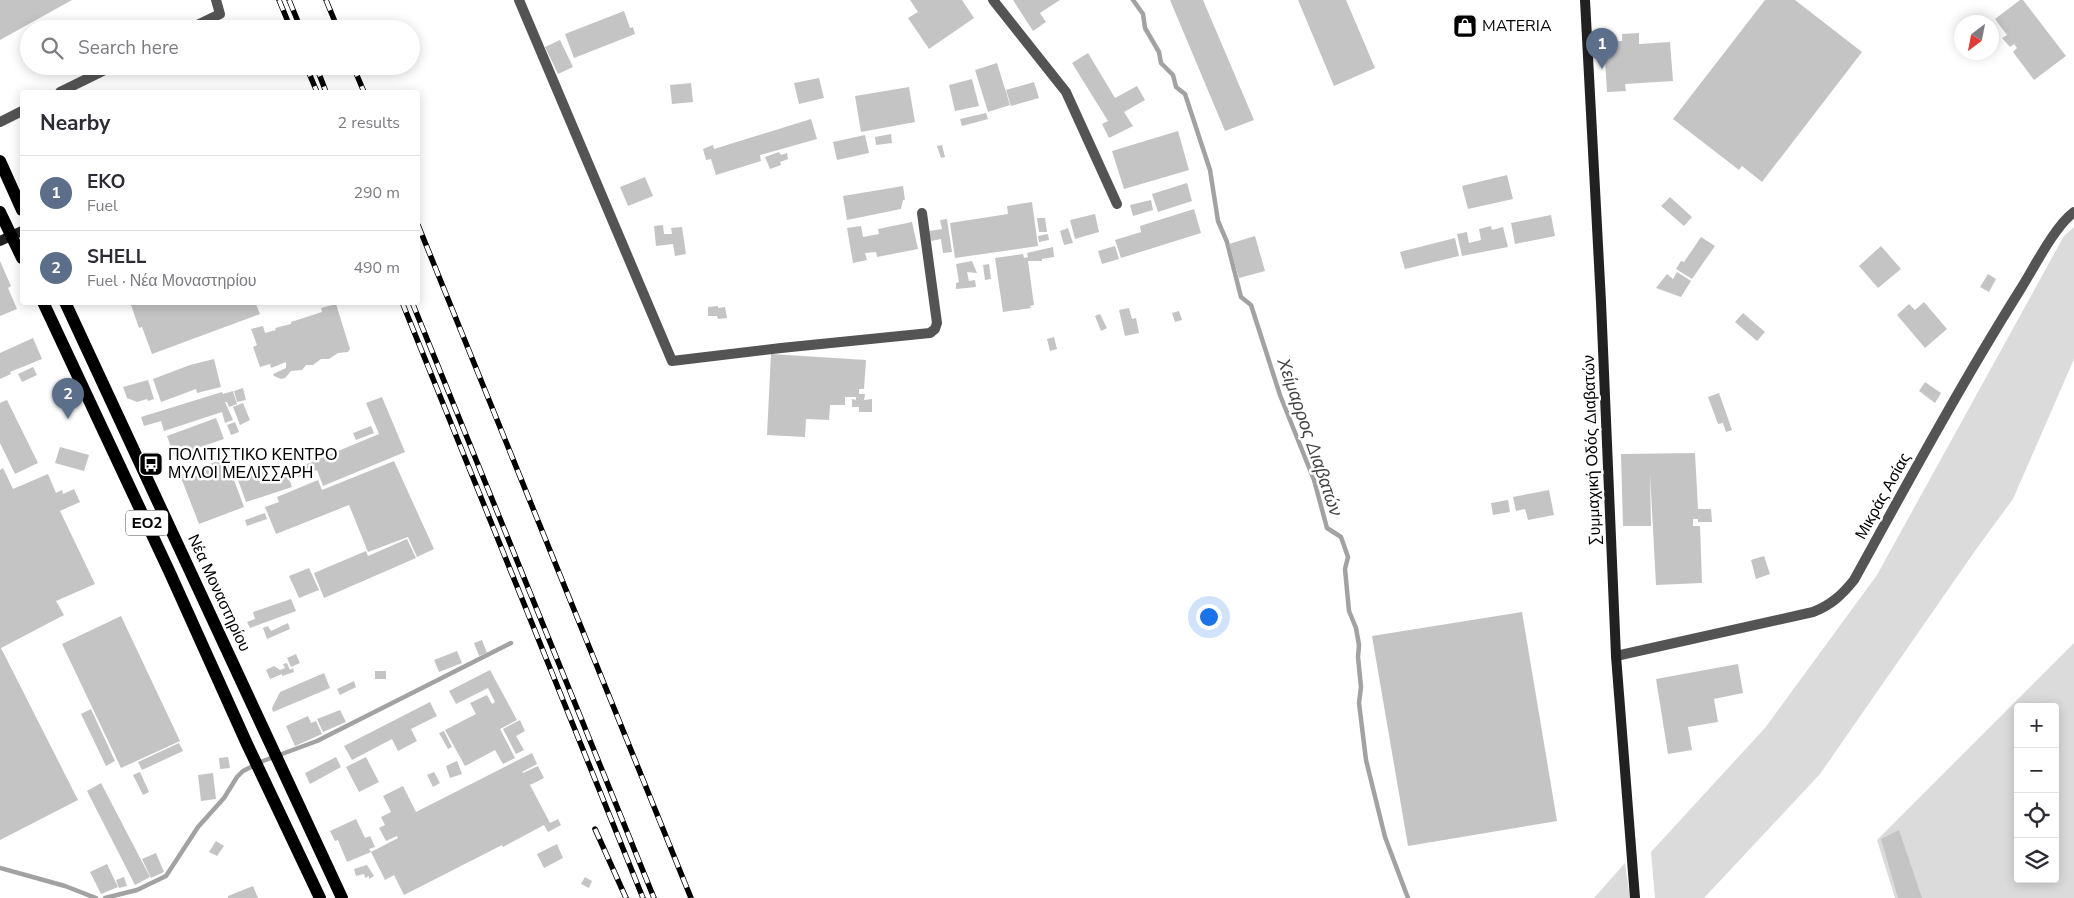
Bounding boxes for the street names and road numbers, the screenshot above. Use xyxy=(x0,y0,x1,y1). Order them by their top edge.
street label: Συμμαχική Οδός Διαβατών xyxy=(1578,355,1606,545)
street label: Μικράς Ασίας xyxy=(1850,448,1916,543)
road number: ΕΟ2 xyxy=(126,510,168,536)
street label: Νέα Μοναστηρίου xyxy=(182,531,256,655)

